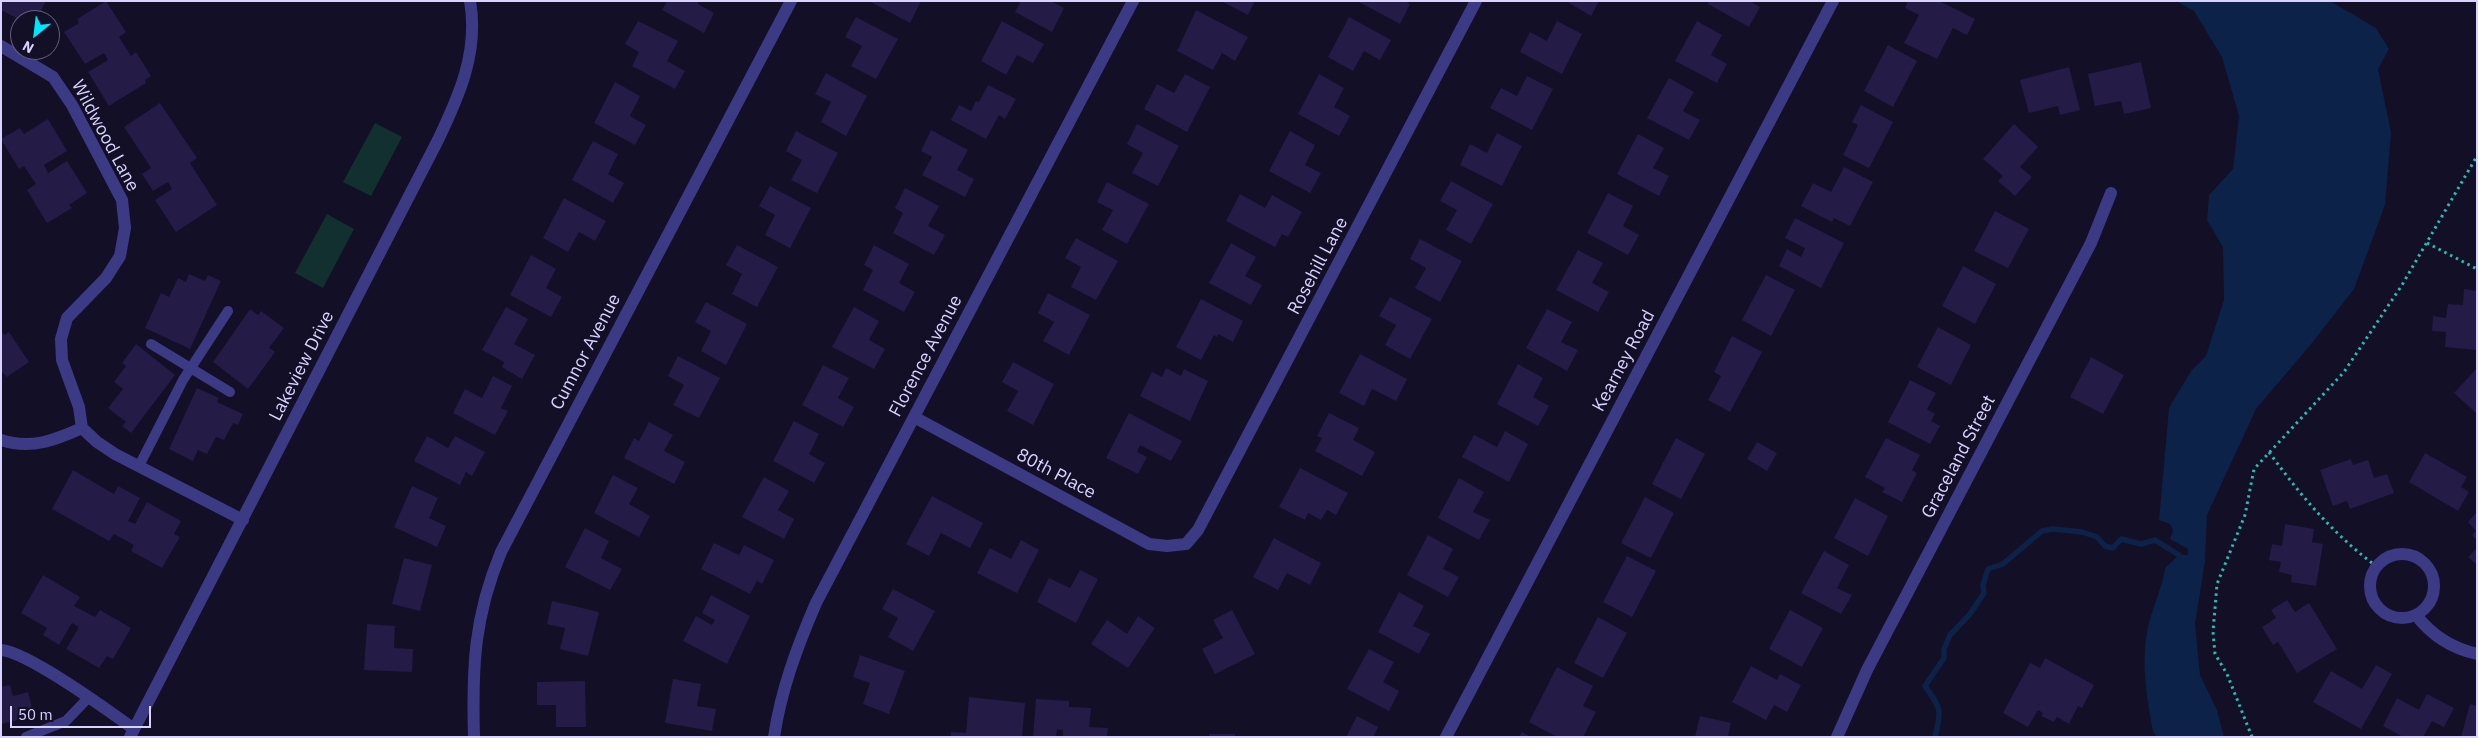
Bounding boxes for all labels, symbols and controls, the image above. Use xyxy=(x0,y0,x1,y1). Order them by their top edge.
north arrow xyxy=(10,10,60,60)
text: N xyxy=(19,37,37,58)
street label: Wildwood Lane xyxy=(67,77,143,195)
street label: Rosehill Lane xyxy=(1283,214,1353,318)
street label: Cumnor Avenue xyxy=(546,290,626,414)
street label: Florence Avenue xyxy=(885,291,967,421)
street label: Lakeview Drive xyxy=(265,307,339,425)
street label: Kearney Road xyxy=(1588,307,1660,415)
street label: Graceland Street xyxy=(1917,392,2001,522)
street label: 80th Place xyxy=(1013,444,1099,504)
scale bar xyxy=(12,696,154,728)
text: 50 m xyxy=(18,705,53,724)

